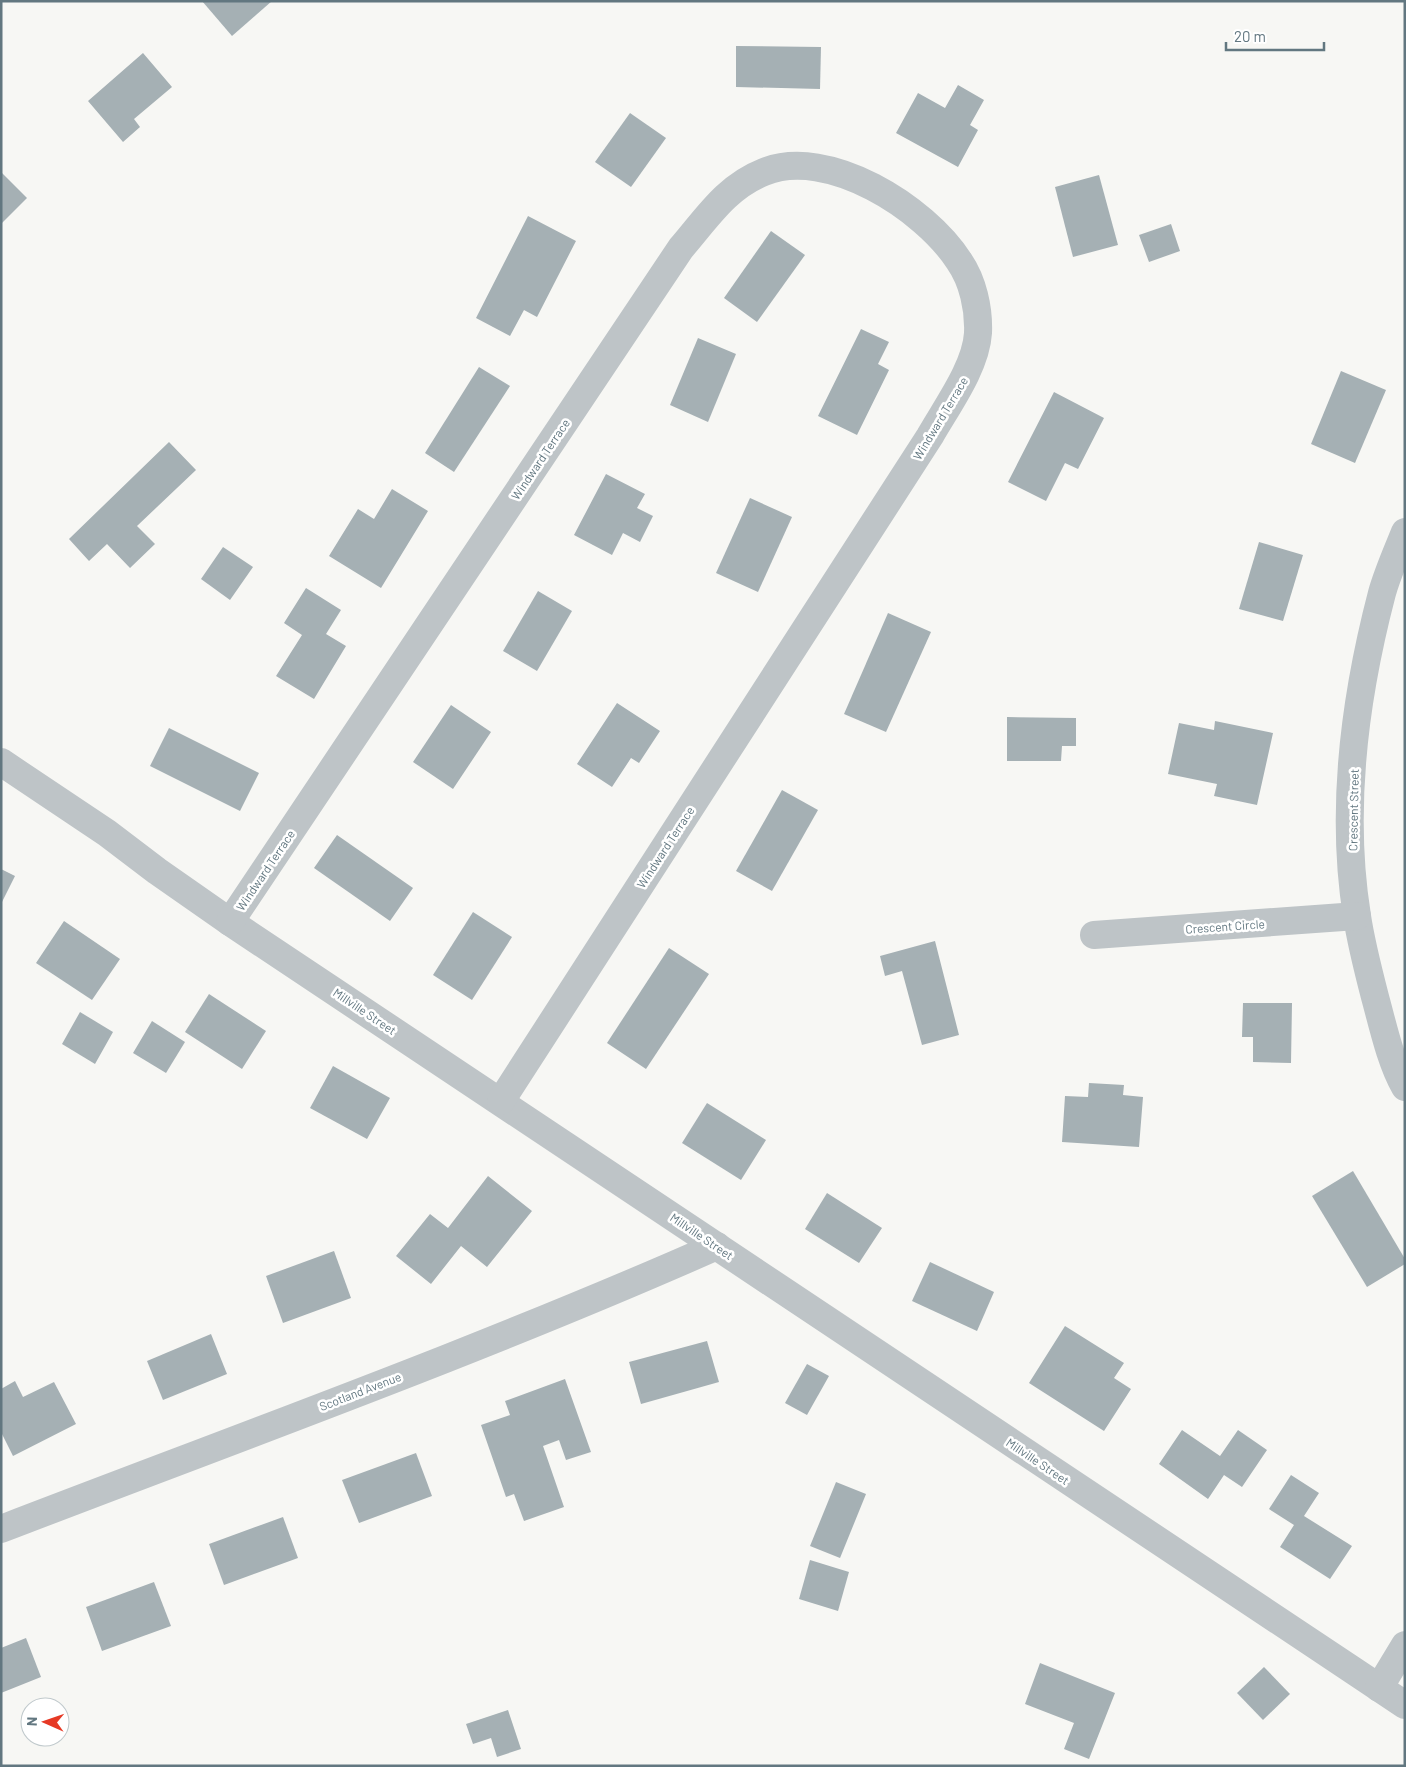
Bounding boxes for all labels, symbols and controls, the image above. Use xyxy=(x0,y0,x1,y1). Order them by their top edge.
scale bar xyxy=(1226,20,1324,52)
text: 20 m xyxy=(1234,27,1266,45)
street label: Windward Terrace xyxy=(910,374,970,462)
street label: Windward Terrace xyxy=(508,416,572,502)
street label: Crescent Street xyxy=(1345,769,1361,851)
street label: Windward Terrace xyxy=(633,804,697,890)
street label: Windward Terrace xyxy=(233,827,297,913)
street label: Crescent Circle xyxy=(1185,916,1265,936)
street label: Millville Street xyxy=(331,985,399,1037)
street label: Millville Street xyxy=(668,1210,736,1262)
street label: Scotland Avenue xyxy=(317,1369,403,1413)
street label: Millville Street xyxy=(1004,1435,1072,1487)
north arrow xyxy=(20,1697,70,1747)
text: N xyxy=(23,1717,40,1726)

